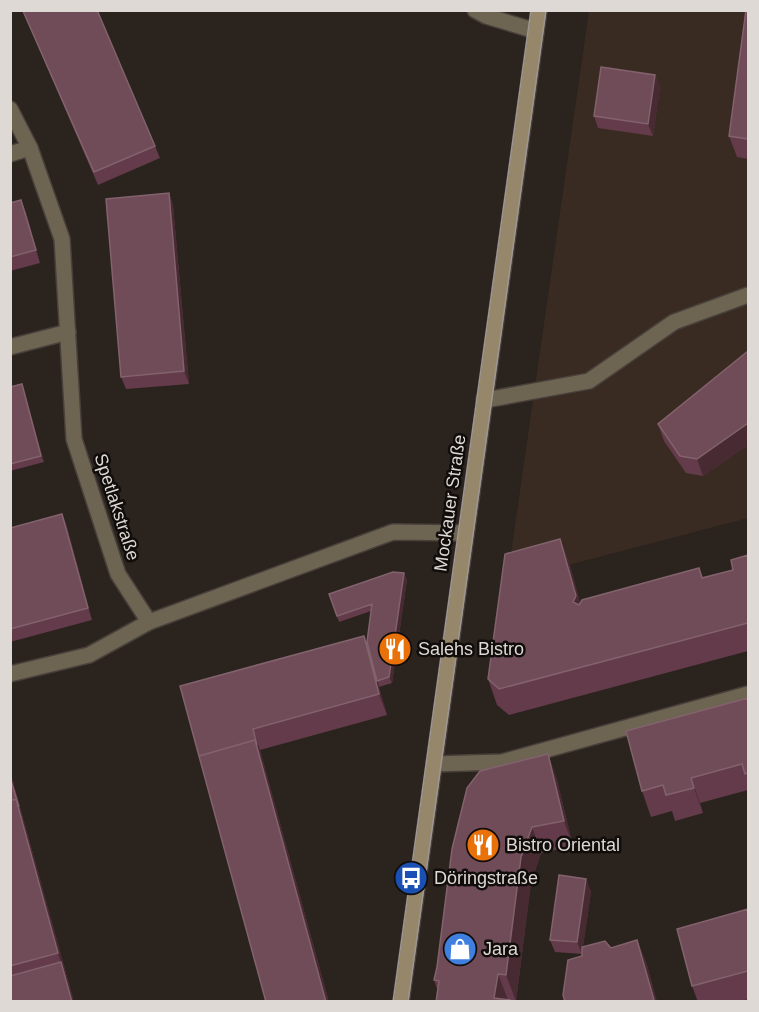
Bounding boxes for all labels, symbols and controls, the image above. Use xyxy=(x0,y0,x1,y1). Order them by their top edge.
street label: Mockauer Straße xyxy=(430,433,470,573)
street label: Spetlakstraße xyxy=(90,451,144,563)
restaurant icon: Salehs Bistro xyxy=(377,631,413,667)
place label: Salehs Bistro xyxy=(418,639,524,659)
restaurant icon: Bistro Oriental xyxy=(465,827,501,863)
place label: Bistro Oriental xyxy=(506,835,620,855)
bus stop icon: Döringstraße xyxy=(393,860,429,896)
place label: Döringstraße xyxy=(434,868,538,888)
shop icon: Jara xyxy=(442,931,478,967)
place label: Jara xyxy=(483,939,519,959)

